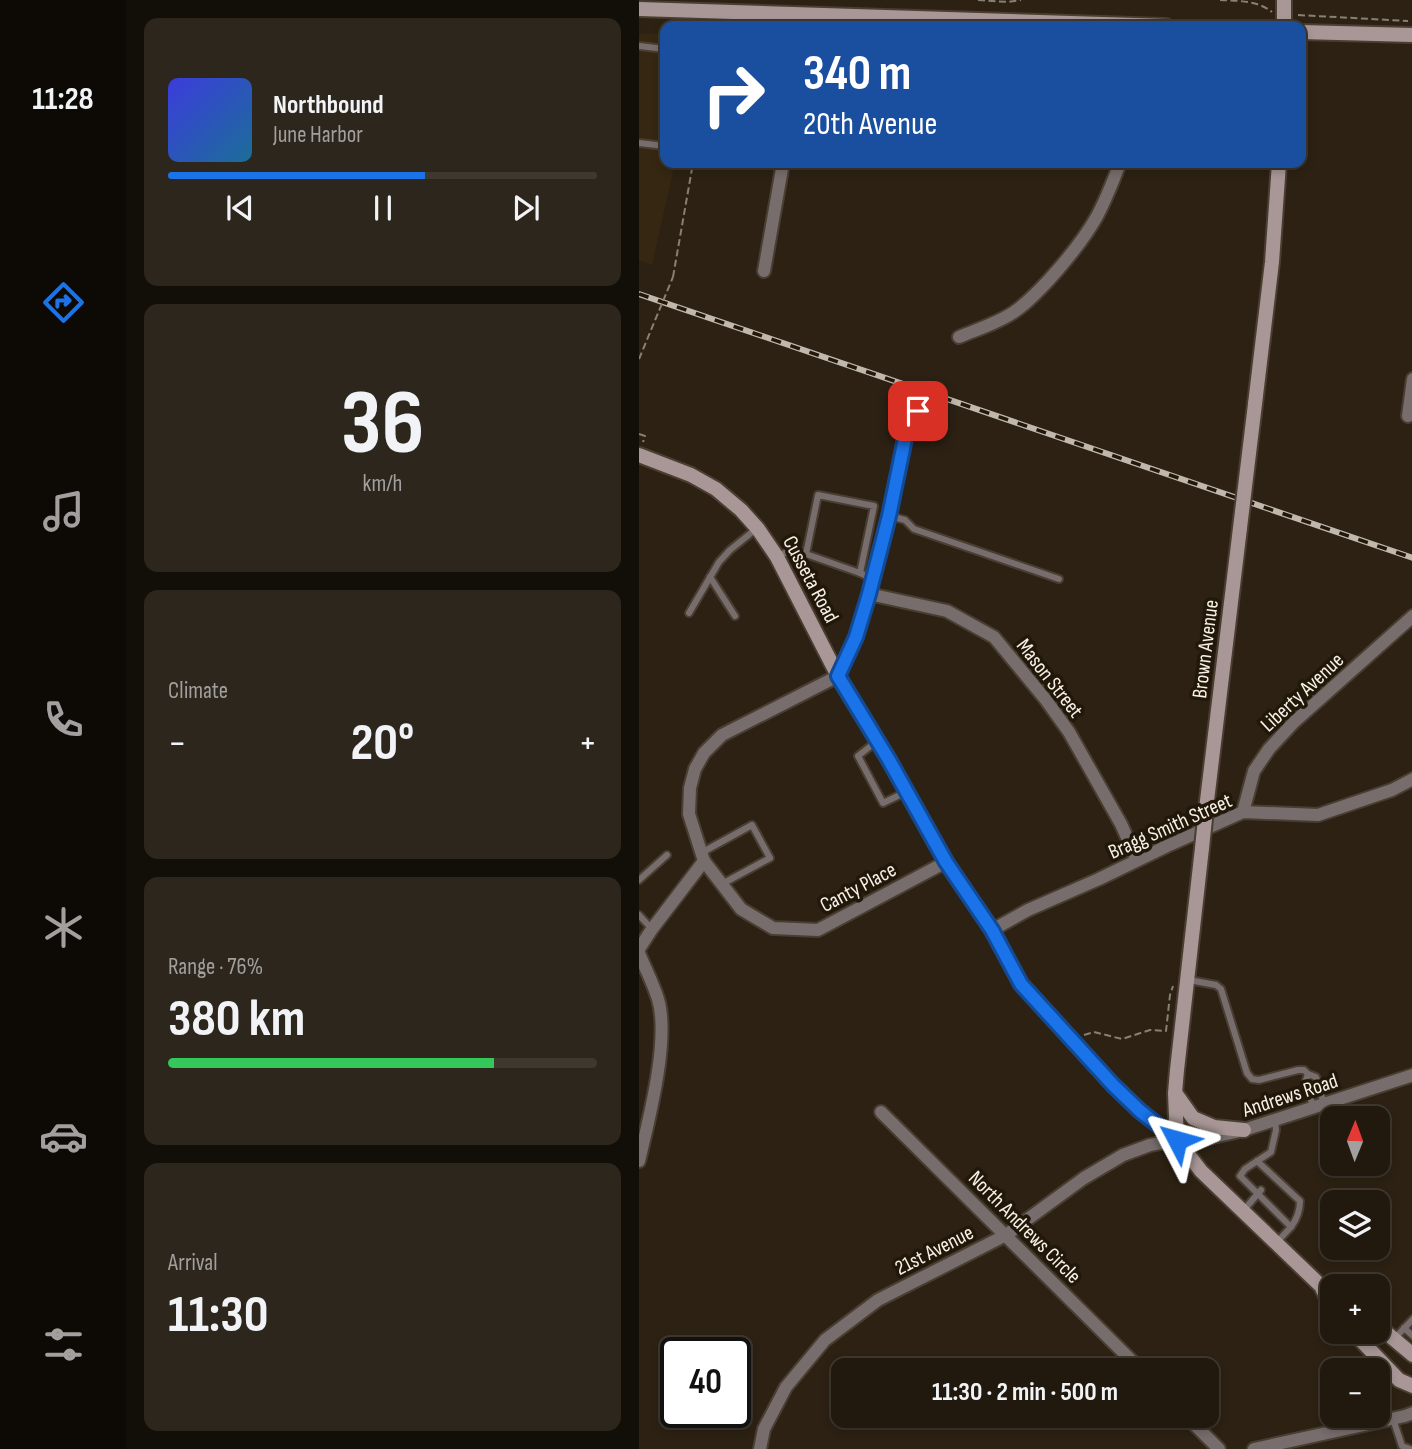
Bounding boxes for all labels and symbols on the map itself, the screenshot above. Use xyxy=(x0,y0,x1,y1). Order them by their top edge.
pin xyxy=(888,381,948,441)
street label: Cusseta Road xyxy=(777,532,844,627)
street label: Brown Avenue xyxy=(1187,598,1224,700)
street label: Mason Street xyxy=(1011,634,1088,723)
street label: Liberty Avenue xyxy=(1256,648,1349,737)
street label: Bragg Smith Street xyxy=(1105,788,1236,865)
street label: Canty Place xyxy=(816,857,901,918)
street label: Andrews Road xyxy=(1238,1068,1341,1123)
position arrow xyxy=(1140,1103,1214,1177)
north arrow xyxy=(1320,1106,1390,1176)
street label: North Andrews Circle xyxy=(963,1166,1086,1289)
street label: 21st Avenue xyxy=(891,1220,978,1281)
speed limit sign: 40 xyxy=(660,1337,751,1428)

